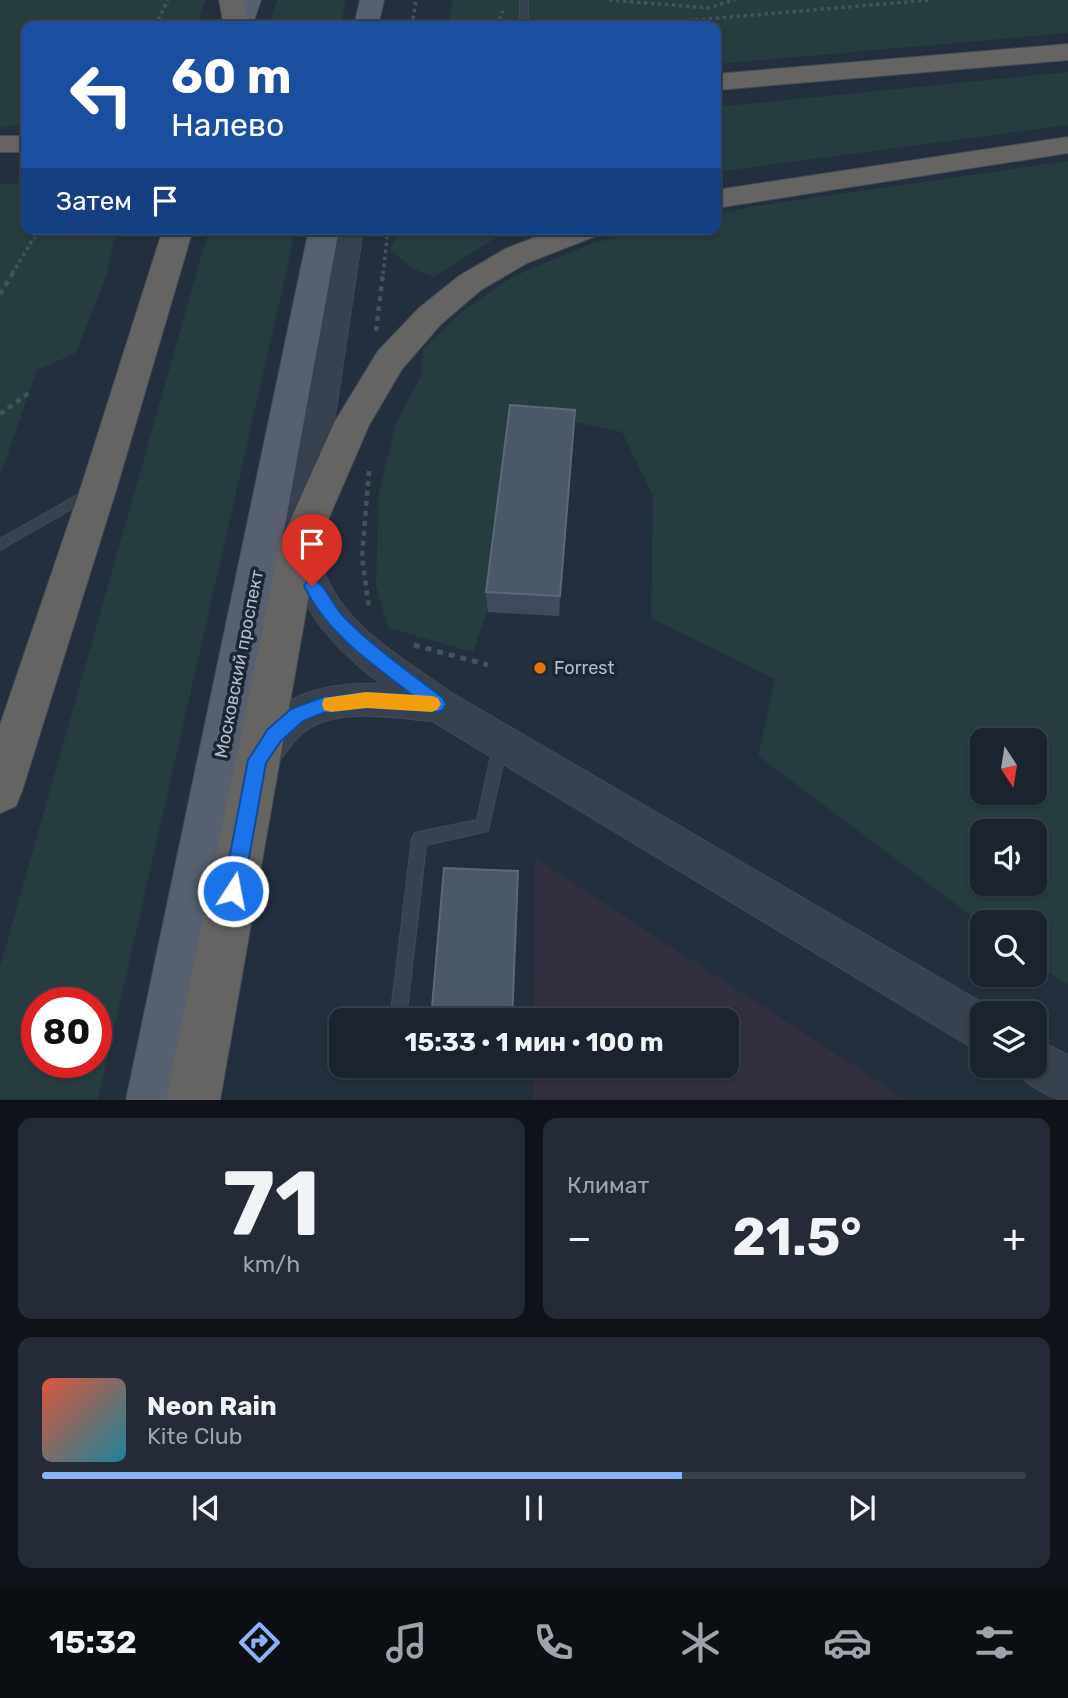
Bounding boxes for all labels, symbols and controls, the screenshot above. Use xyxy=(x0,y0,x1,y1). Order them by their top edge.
text: 60 m xyxy=(171,47,292,105)
icon: left xyxy=(56,49,147,140)
text: Налево xyxy=(171,106,284,144)
icon: arrive xyxy=(146,182,184,220)
text: Затем xyxy=(56,186,132,217)
pin xyxy=(282,514,342,586)
icon: arrive xyxy=(293,525,331,563)
street label: Московский проспект xyxy=(210,568,268,760)
place label: Forrest xyxy=(554,657,614,679)
marker: Forrest xyxy=(532,660,548,676)
north arrow xyxy=(970,728,1046,805)
map controls xyxy=(970,728,1047,1078)
button: sound xyxy=(970,819,1047,896)
position arrow xyxy=(196,854,270,928)
button: search xyxy=(970,910,1047,987)
speed limit sign: 80 xyxy=(21,987,112,1078)
button: layers xyxy=(970,1001,1047,1078)
text: 15:33 · 1 мин · 100 m xyxy=(405,1027,664,1058)
text: 71 xyxy=(223,1150,320,1258)
text: Климат xyxy=(567,1171,649,1199)
text: 21.5° xyxy=(732,1206,862,1268)
text: − xyxy=(567,1215,592,1261)
text: + xyxy=(1002,1215,1026,1261)
text: km/h xyxy=(243,1250,300,1278)
text: Neon Rain xyxy=(147,1391,277,1422)
text: Kite Club xyxy=(147,1422,242,1450)
icon: previous xyxy=(187,1489,225,1527)
icon: pause xyxy=(515,1489,553,1527)
icon: next xyxy=(843,1489,881,1527)
icon: directions xyxy=(235,1618,284,1667)
icon: music xyxy=(382,1618,431,1667)
icon: phone xyxy=(529,1618,578,1667)
icon: climate xyxy=(676,1618,725,1667)
icon: car xyxy=(823,1618,872,1667)
icon: filters xyxy=(970,1618,1019,1667)
text: 15:32 xyxy=(49,1623,137,1661)

